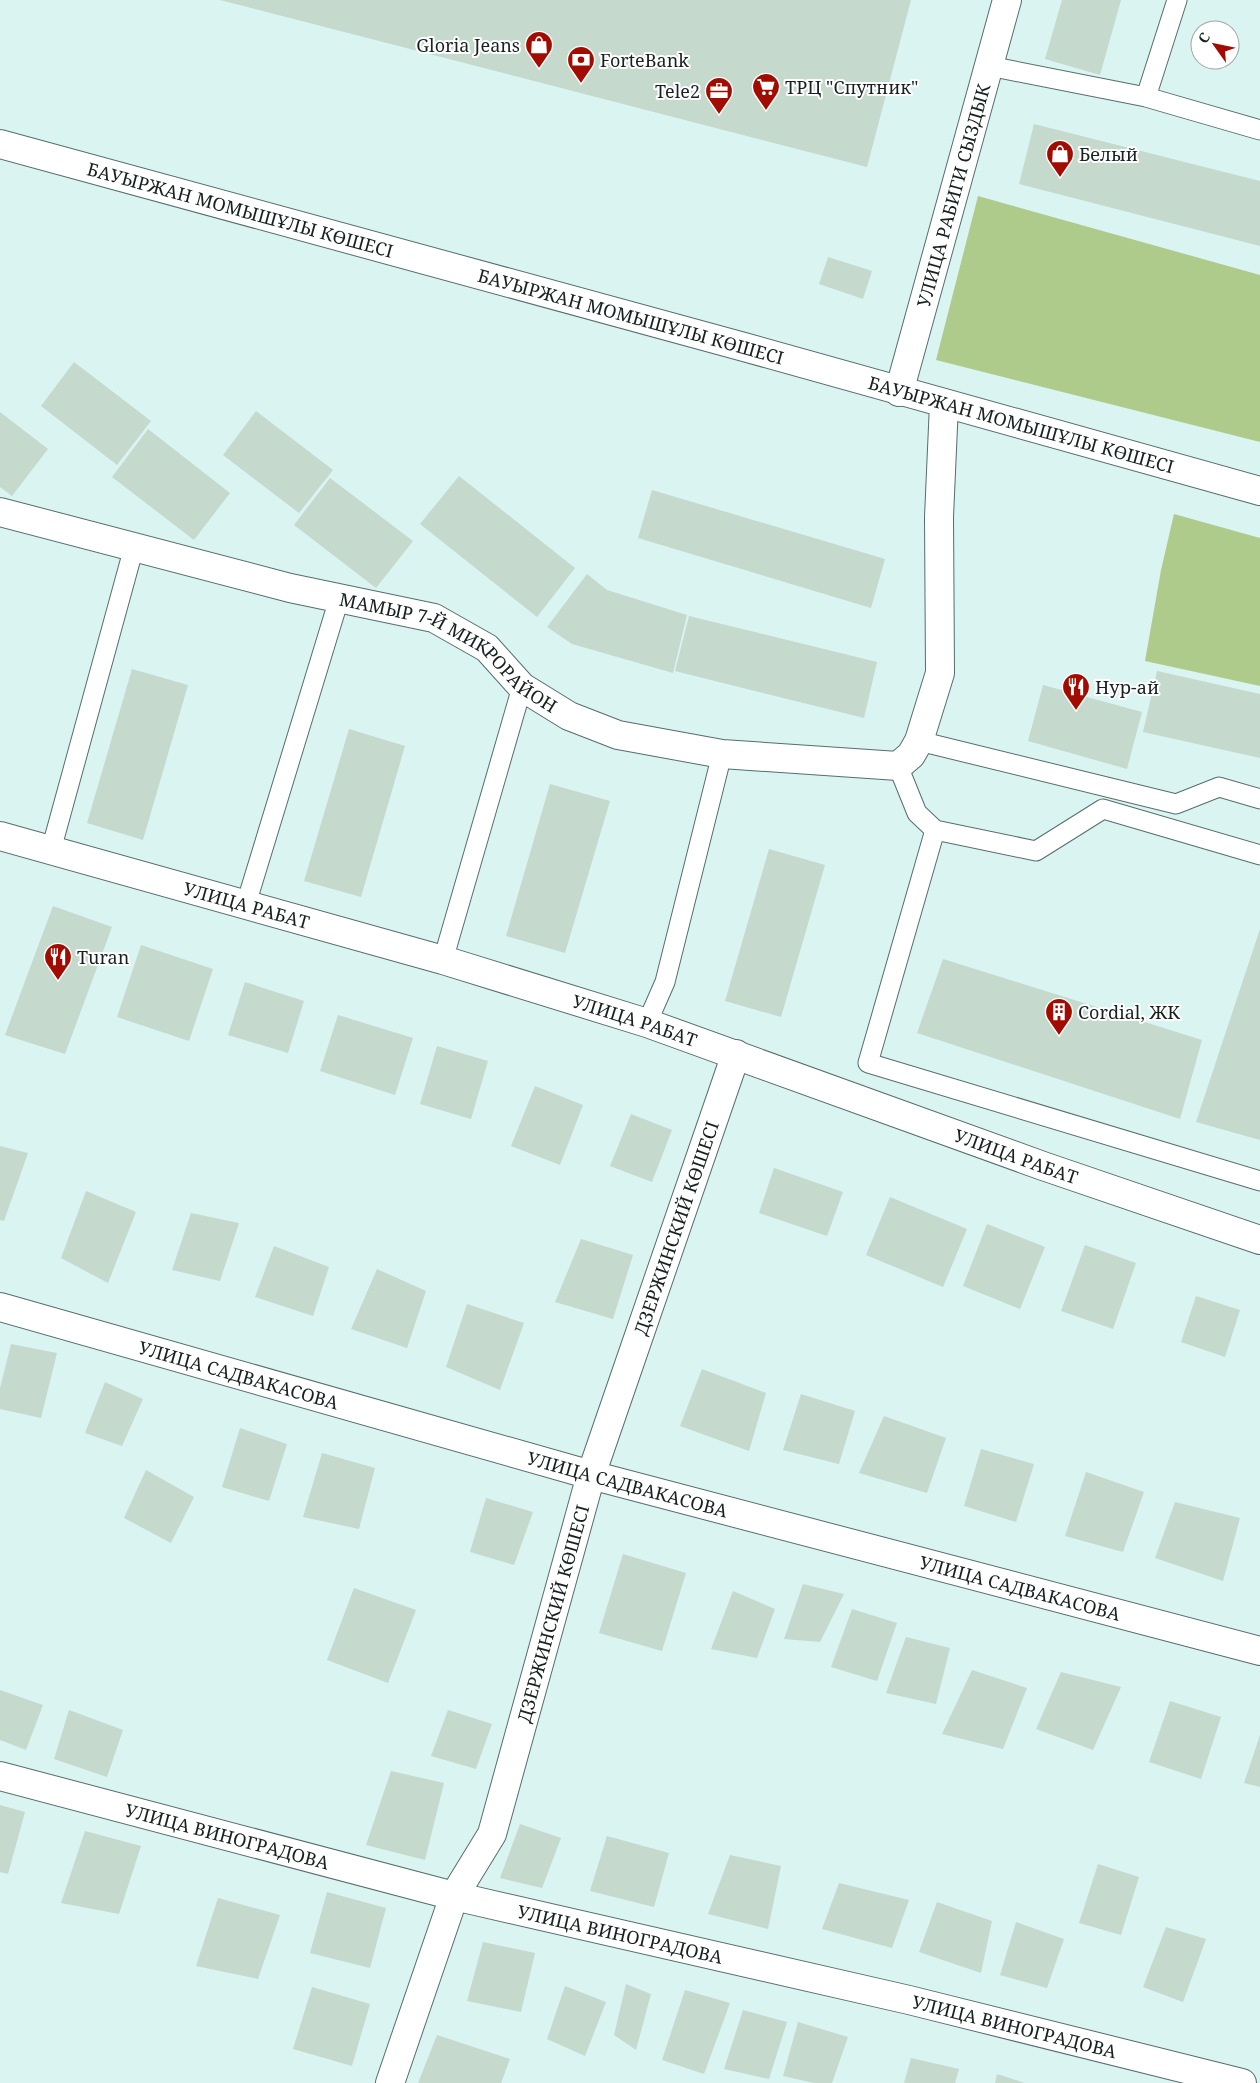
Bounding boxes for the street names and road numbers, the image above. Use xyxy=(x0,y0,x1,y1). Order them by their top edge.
street label: УЛИЦА РАБИГИ СЫЗДЫК xyxy=(911,81,995,310)
street label: БАУЫРЖАН МОМЫШҰЛЫ КӨШЕСІ xyxy=(85,156,396,263)
street label: БАУЫРЖАН МОМЫШҰЛЫ КӨШЕСІ xyxy=(475,263,787,370)
street label: БАУЫРЖАН МОМЫШҰЛЫ КӨШЕСІ xyxy=(866,370,1177,478)
street label: МАМЫР 7-Й МИКРОРАЙОН xyxy=(337,587,562,718)
street label: УЛИЦА РАБАТ xyxy=(181,876,312,934)
street label: УЛИЦА РАБАТ xyxy=(569,989,700,1052)
street label: ДЗЕРЖИНСКИЙ КӨШЕСІ xyxy=(628,1118,724,1338)
street label: УЛИЦА РАБАТ xyxy=(951,1123,1081,1189)
street label: УЛИЦА САДВАКАСОВА xyxy=(136,1335,342,1415)
street label: УЛИЦА САДВАКАСОВА xyxy=(524,1445,731,1523)
street label: ДЗЕРЖИНСКИЙ КӨШЕСІ xyxy=(511,1502,594,1725)
street label: УЛИЦА САДВАКАСОВА xyxy=(917,1550,1123,1626)
street label: УЛИЦА ВИНОГРАДОВА xyxy=(123,1798,332,1875)
street label: УЛИЦА ВИНОГРАДОВА xyxy=(515,1899,725,1969)
street label: УЛИЦА ВИНОГРАДОВА xyxy=(910,1989,1120,2063)

